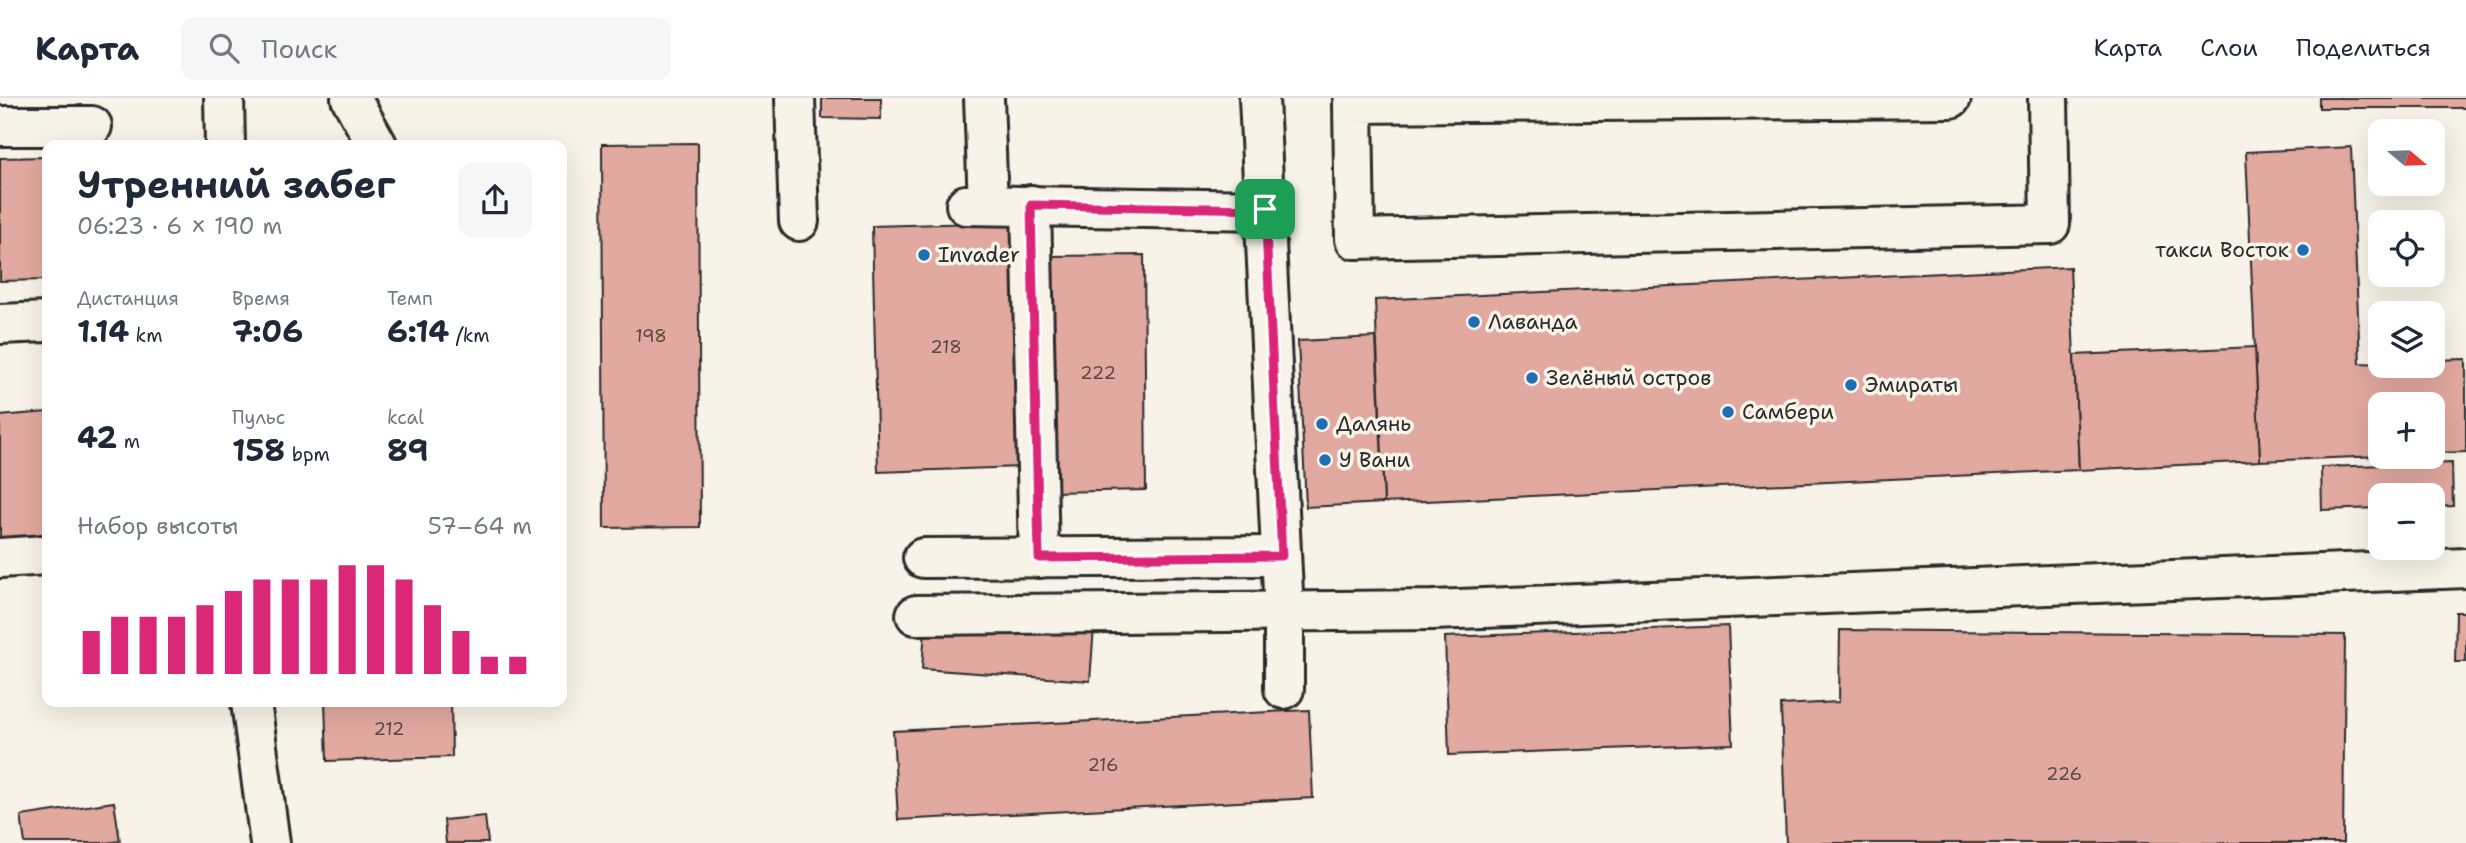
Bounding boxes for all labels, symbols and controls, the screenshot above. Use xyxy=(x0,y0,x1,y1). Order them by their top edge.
search box xyxy=(181,17,671,80)
text: Карта xyxy=(35,26,139,71)
icon: search xyxy=(205,29,243,67)
text: Поиск xyxy=(261,31,337,66)
text: Карта xyxy=(2094,32,2162,64)
text: Слои xyxy=(2200,32,2258,64)
text: Поделиться xyxy=(2296,32,2431,64)
north arrow xyxy=(2368,119,2445,196)
map controls xyxy=(2368,119,2445,560)
text: Утренний забег xyxy=(77,159,395,210)
button: share xyxy=(458,163,532,237)
pin xyxy=(1235,179,1295,239)
icon: arrive xyxy=(1246,190,1284,228)
button: locate xyxy=(2368,210,2445,287)
text: 06:23 · 6 × 190 m xyxy=(77,211,282,241)
place label: такси Восток xyxy=(2155,236,2289,264)
place label: Invader xyxy=(938,241,1020,269)
marker: такси Восток xyxy=(2295,242,2311,258)
marker: Invader xyxy=(916,247,932,263)
text: Дистанция xyxy=(77,286,179,311)
text: Время xyxy=(232,286,290,311)
text: Темп xyxy=(387,286,433,311)
button: layers xyxy=(2368,301,2445,378)
place label: Лаванда xyxy=(1488,308,1578,336)
text: 1.14 xyxy=(77,311,129,352)
text: 7:06 xyxy=(232,311,303,352)
text: 6:14 xyxy=(387,311,449,352)
marker: Лаванда xyxy=(1466,314,1482,330)
text: km xyxy=(129,323,163,348)
text: /km xyxy=(449,323,490,348)
house number: 198 xyxy=(635,324,667,348)
house number: 218 xyxy=(930,335,962,359)
house number: 222 xyxy=(1080,361,1116,385)
place label: Зелёный остров xyxy=(1546,364,1711,392)
marker: Зелёный остров xyxy=(1524,370,1540,386)
place label: Эмираты xyxy=(1865,371,1958,399)
marker: Эмираты xyxy=(1843,377,1859,393)
button: + xyxy=(2368,392,2445,469)
place label: Самбери xyxy=(1742,398,1834,426)
marker: Самбери xyxy=(1720,404,1736,420)
text: Пульс xyxy=(232,405,285,430)
text: kcal xyxy=(387,405,424,430)
place label: Далянь xyxy=(1336,410,1411,438)
marker: Далянь xyxy=(1314,416,1330,432)
text: 42 xyxy=(77,417,117,458)
text: m xyxy=(117,429,140,454)
text: 158 xyxy=(232,430,285,471)
text: 89 xyxy=(387,430,429,471)
text: bpm xyxy=(285,442,330,467)
place label: У Вани xyxy=(1339,446,1411,474)
marker: У Вани xyxy=(1317,452,1333,468)
button: − xyxy=(2368,483,2445,560)
text: Набор высоты xyxy=(77,511,238,541)
text: 57–64 m xyxy=(428,511,532,541)
house number: 212 xyxy=(374,717,404,741)
house number: 216 xyxy=(1087,753,1119,777)
house number: 226 xyxy=(2046,762,2082,786)

